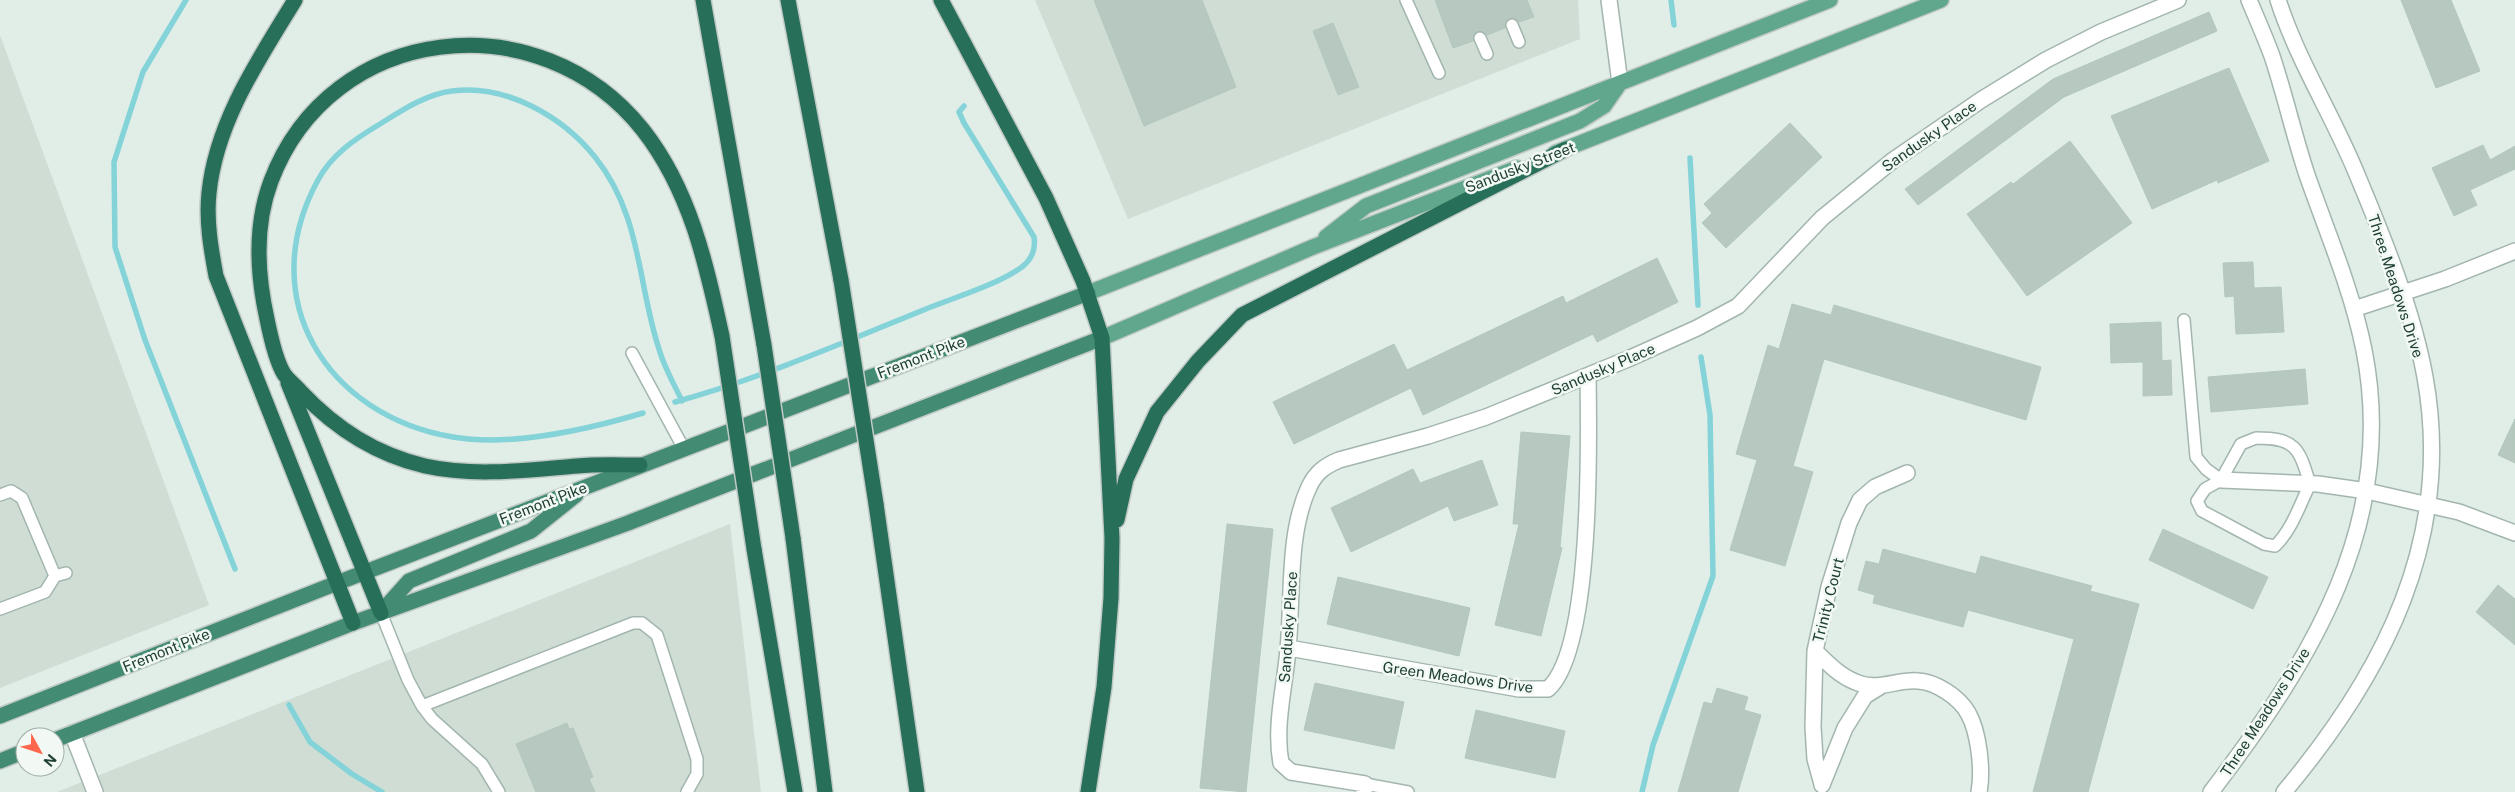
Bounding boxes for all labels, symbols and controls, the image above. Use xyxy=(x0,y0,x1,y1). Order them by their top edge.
street label: Sandusky Place xyxy=(1879,97,1979,175)
street label: Sandusky Street xyxy=(1463,138,1577,196)
street label: Three Meadows Drive xyxy=(2365,212,2427,360)
street label: Fremont Pike xyxy=(875,333,967,381)
street label: Sandusky Place xyxy=(1548,339,1658,399)
street label: Fremont Pike xyxy=(497,479,589,527)
street label: Trinity Court xyxy=(1809,556,1847,644)
street label: Sandusky Place xyxy=(1276,571,1300,683)
street label: Fremont Pike xyxy=(120,625,212,675)
street label: Three Meadows Drive xyxy=(2217,645,2313,779)
street label: Green Meadows Drive xyxy=(1382,658,1534,696)
north arrow xyxy=(15,727,65,777)
text: N xyxy=(40,751,60,770)

